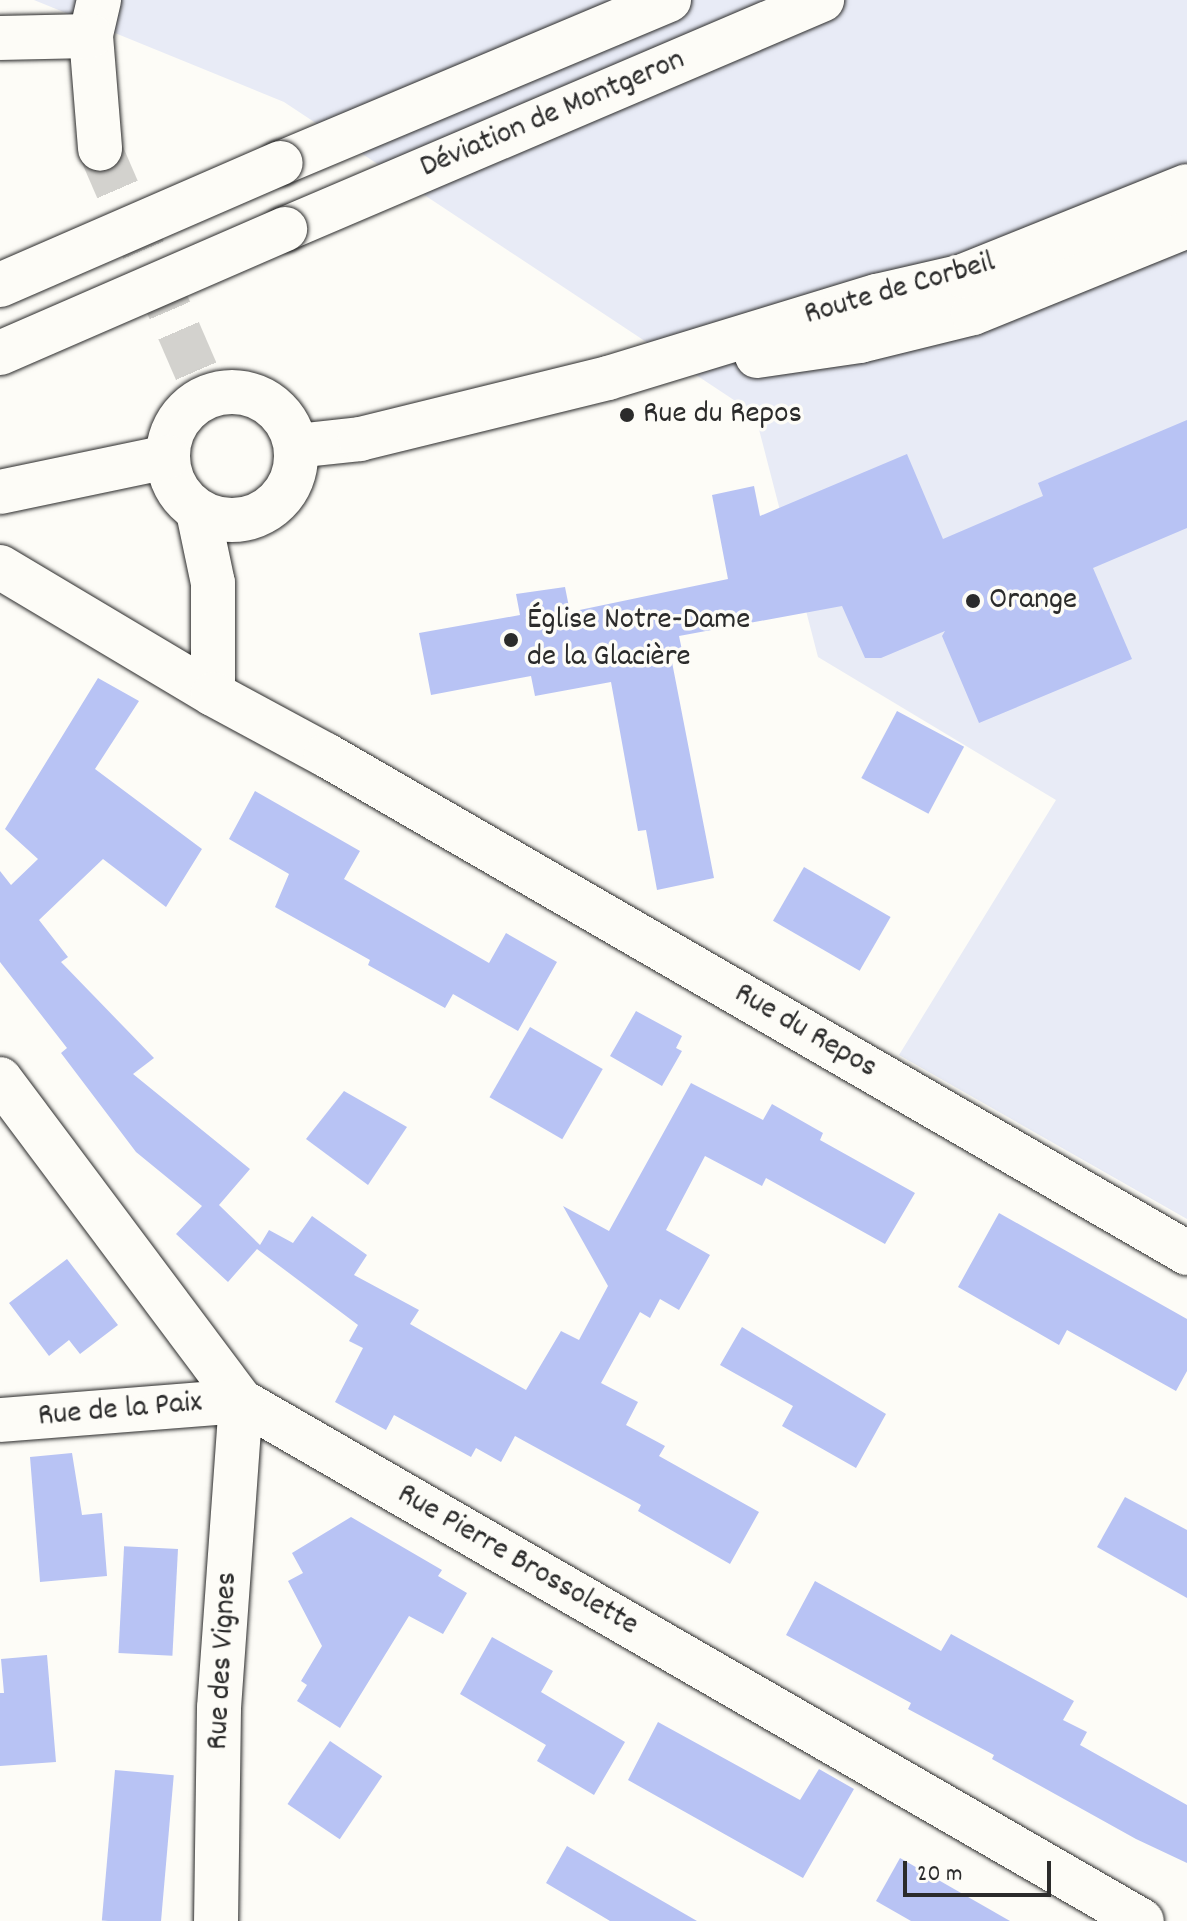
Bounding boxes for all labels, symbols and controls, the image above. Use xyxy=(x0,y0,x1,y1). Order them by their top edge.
street label: Déviation de Montgeron xyxy=(415,42,691,188)
street label: Route de Corbeil xyxy=(800,244,1000,336)
place label: Rue du Repos xyxy=(643,396,802,434)
marker: Rue du Repos xyxy=(618,406,636,424)
place label: Orange xyxy=(989,582,1077,620)
marker: Orange xyxy=(964,592,982,610)
place label: Église Notre-Dame de la Glacière xyxy=(527,603,750,678)
marker: Église Notre-Dame de la Glacière xyxy=(502,631,520,649)
street label: Rue du Repos xyxy=(727,976,883,1088)
street label: Rue de la Paix xyxy=(36,1385,204,1437)
street label: Rue Pierre Brossolette xyxy=(390,1476,644,1646)
street label: Rue des Vignes xyxy=(200,1571,248,1751)
scale bar xyxy=(907,1845,1055,1895)
text: 20 m xyxy=(917,1858,963,1892)

